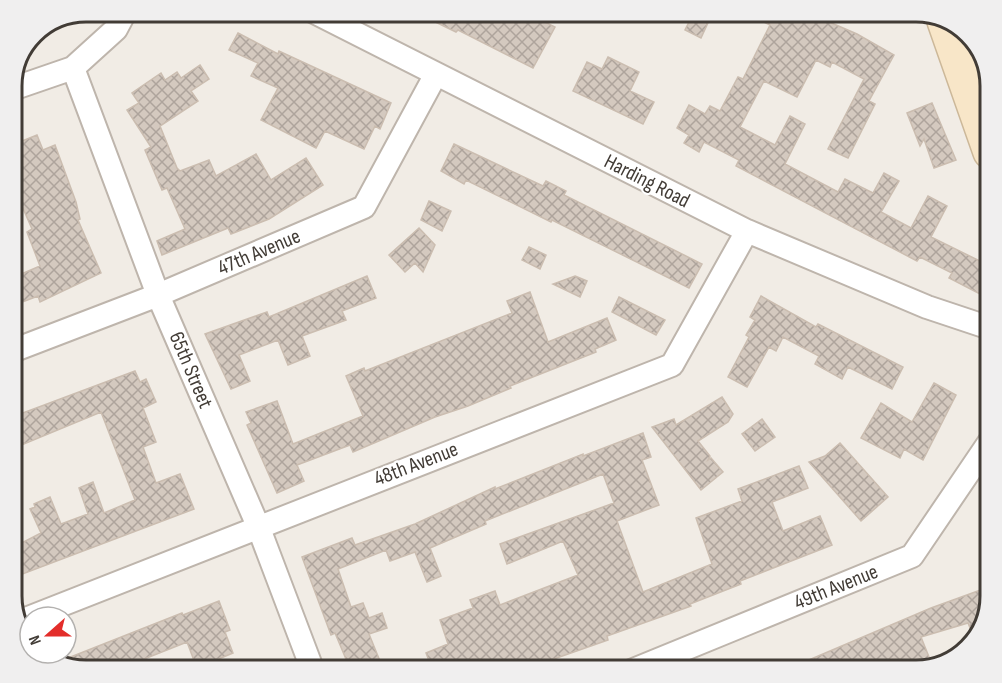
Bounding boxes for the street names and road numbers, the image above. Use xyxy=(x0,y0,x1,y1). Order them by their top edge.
street label: Harding Road xyxy=(600,149,694,213)
street label: 47th Avenue xyxy=(214,223,304,281)
street label: 65th Street xyxy=(164,328,218,412)
street label: 48th Avenue xyxy=(370,437,462,491)
street label: 49th Avenue xyxy=(790,559,882,615)

